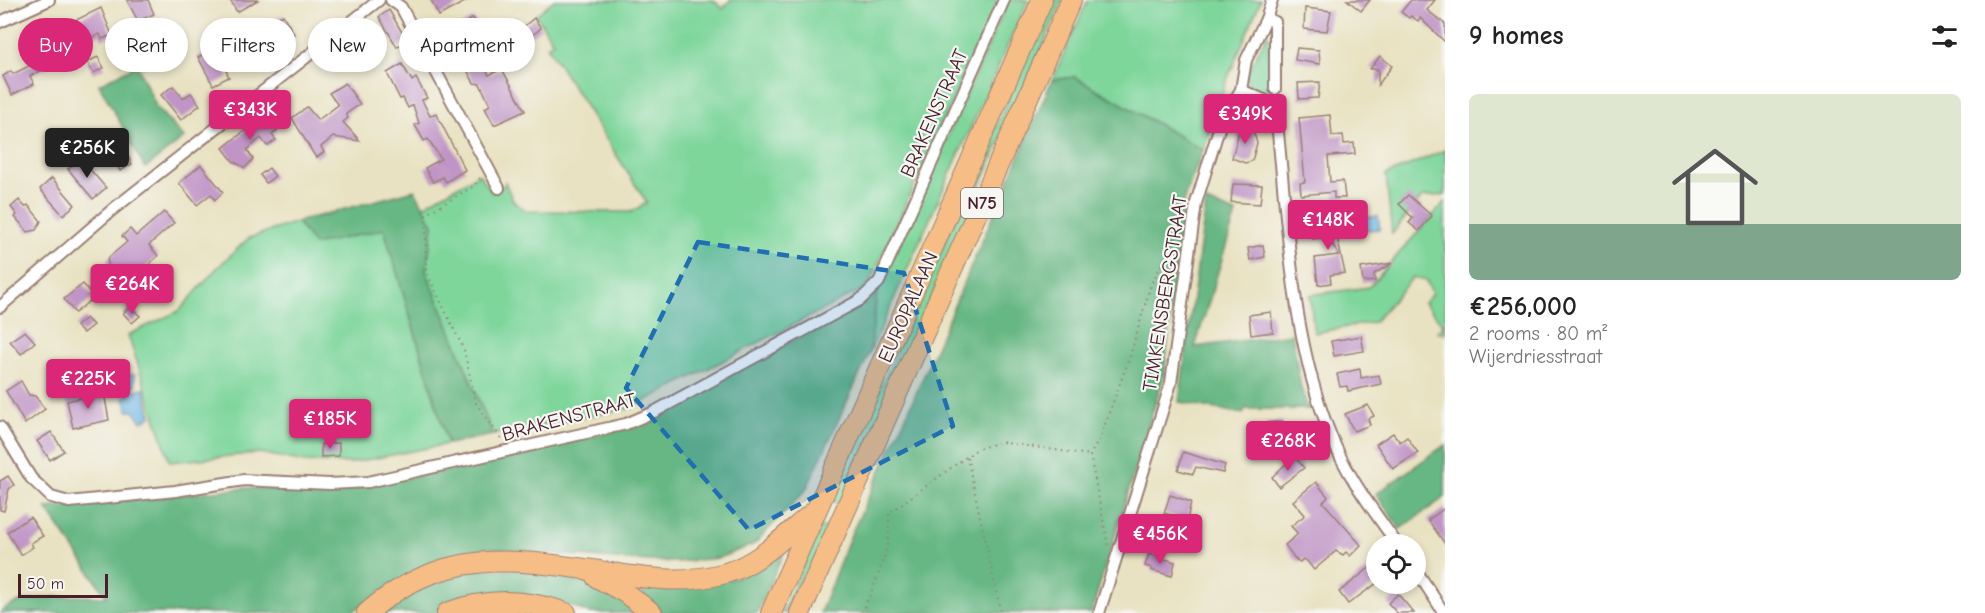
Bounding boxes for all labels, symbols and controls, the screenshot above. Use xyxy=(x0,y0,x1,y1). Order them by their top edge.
chip: Buy xyxy=(18,18,93,72)
chip: Rent xyxy=(105,18,188,72)
chip: Filters xyxy=(200,18,296,72)
chip: New xyxy=(308,18,387,72)
chip: Apartment xyxy=(399,18,535,72)
icon: filters xyxy=(1928,20,1961,53)
text: 9 homes xyxy=(1469,21,1564,51)
street label: BRAKENSTRAAT xyxy=(895,45,973,181)
pin: €343K xyxy=(208,90,292,141)
pin: €349K xyxy=(1203,94,1287,145)
text: €343K xyxy=(223,98,277,121)
text: €349K xyxy=(1218,102,1272,125)
pin: €256K xyxy=(45,128,129,179)
icon: home xyxy=(1661,133,1769,241)
text: €256K xyxy=(59,136,115,159)
road number: N75 xyxy=(961,188,1003,218)
street label: TIMKENSBERGSTRAAT xyxy=(1138,192,1192,393)
pin: €148K xyxy=(1286,200,1370,251)
text: €148K xyxy=(1302,208,1354,231)
street label: EUROPALAAN xyxy=(873,248,943,366)
pin: €264K xyxy=(90,264,174,315)
text: €264K xyxy=(105,272,159,295)
text: €256,000 xyxy=(1469,292,1577,322)
text: 2 rooms · 80 m² xyxy=(1469,322,1607,345)
text: Wijerdriesstraat xyxy=(1469,345,1602,368)
pin: €225K xyxy=(46,359,130,410)
text: €225K xyxy=(60,367,116,390)
street label: BRAKENSTRAAT xyxy=(499,388,639,446)
pin: €185K xyxy=(288,399,372,450)
text: €185K xyxy=(303,407,357,430)
pin: €268K xyxy=(1246,421,1330,472)
text: €268K xyxy=(1260,429,1316,452)
pin: €456K xyxy=(1118,514,1202,565)
text: €456K xyxy=(1132,522,1188,545)
map controls xyxy=(1366,534,1426,594)
button: locate xyxy=(1366,534,1426,594)
scale bar xyxy=(18,571,108,598)
text: 50 m xyxy=(27,575,64,593)

